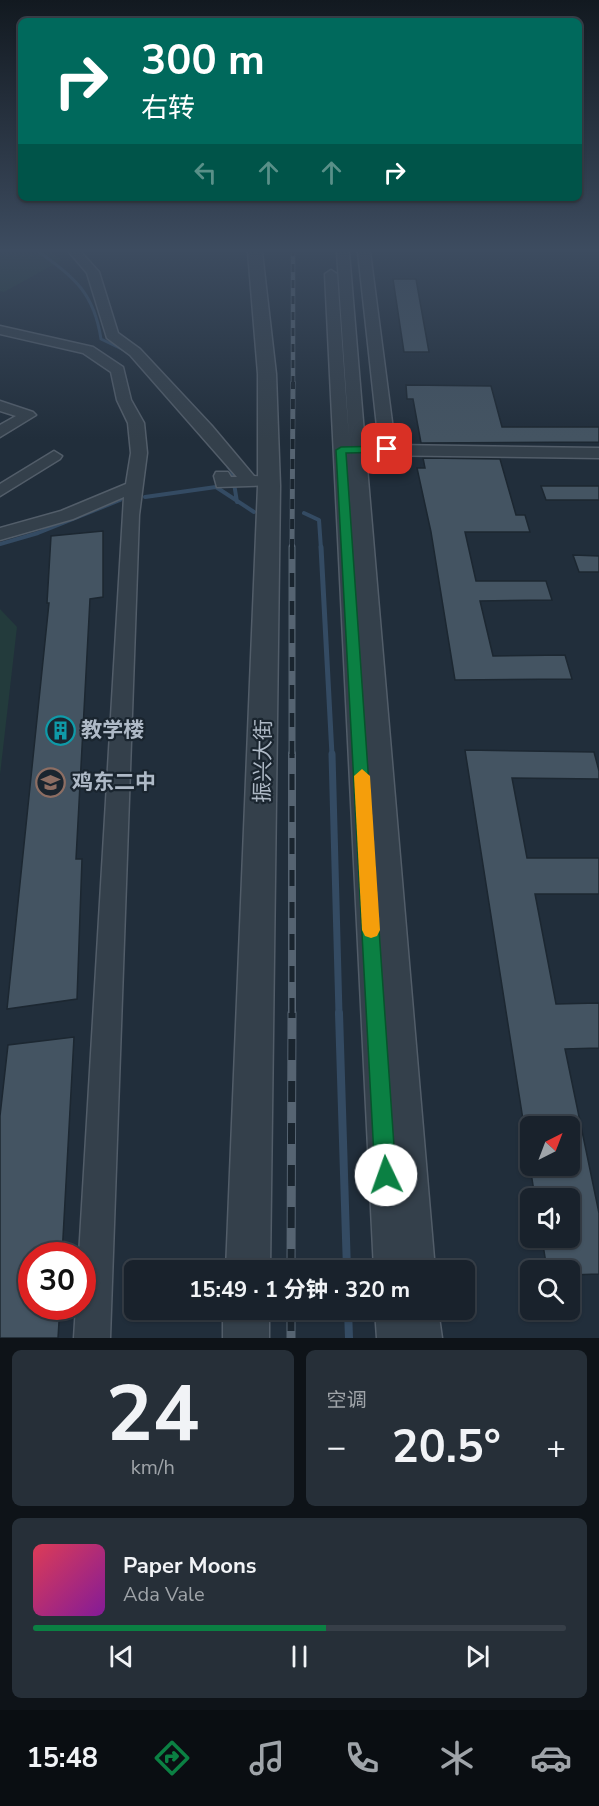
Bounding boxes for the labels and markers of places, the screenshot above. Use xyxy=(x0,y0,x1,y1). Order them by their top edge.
pin xyxy=(361,423,412,474)
building icon: 教学楼 xyxy=(44,714,76,746)
place label: 教学楼 xyxy=(81,716,144,744)
school or university icon: 鸡东二中 xyxy=(35,766,67,798)
place label: 鸡东二中 xyxy=(72,768,156,796)

